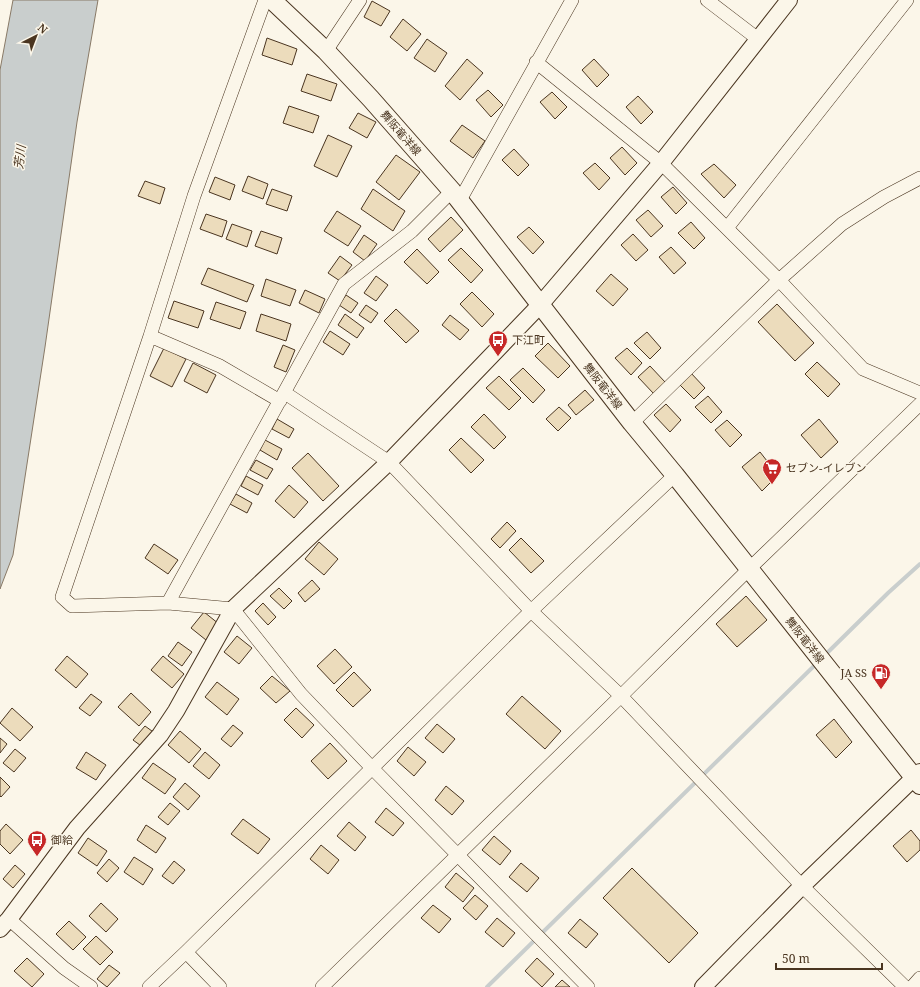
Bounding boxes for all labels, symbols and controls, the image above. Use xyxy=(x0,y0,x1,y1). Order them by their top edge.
north arrow xyxy=(16,16,56,56)
text: N xyxy=(35,20,52,37)
street label: 舞阪竜洋線 xyxy=(378,107,425,158)
water label: 芳川 xyxy=(10,142,30,170)
bus stop icon: 下江町 xyxy=(487,329,509,357)
place label: 下江町 xyxy=(512,332,545,347)
street label: 舞阪竜洋線 xyxy=(581,359,626,412)
supermarket icon: セブン-イレブン xyxy=(761,457,783,485)
place label: セブン-イレブン xyxy=(786,460,866,475)
street label: 舞阪竜洋線 xyxy=(783,613,828,666)
fuel station icon: JA SS xyxy=(870,662,892,690)
place label: JA SS xyxy=(839,665,867,680)
bus stop icon: 御給 xyxy=(26,829,48,857)
place label: 御給 xyxy=(50,832,73,847)
scale bar xyxy=(776,945,882,971)
text: 50 m xyxy=(782,950,810,967)

